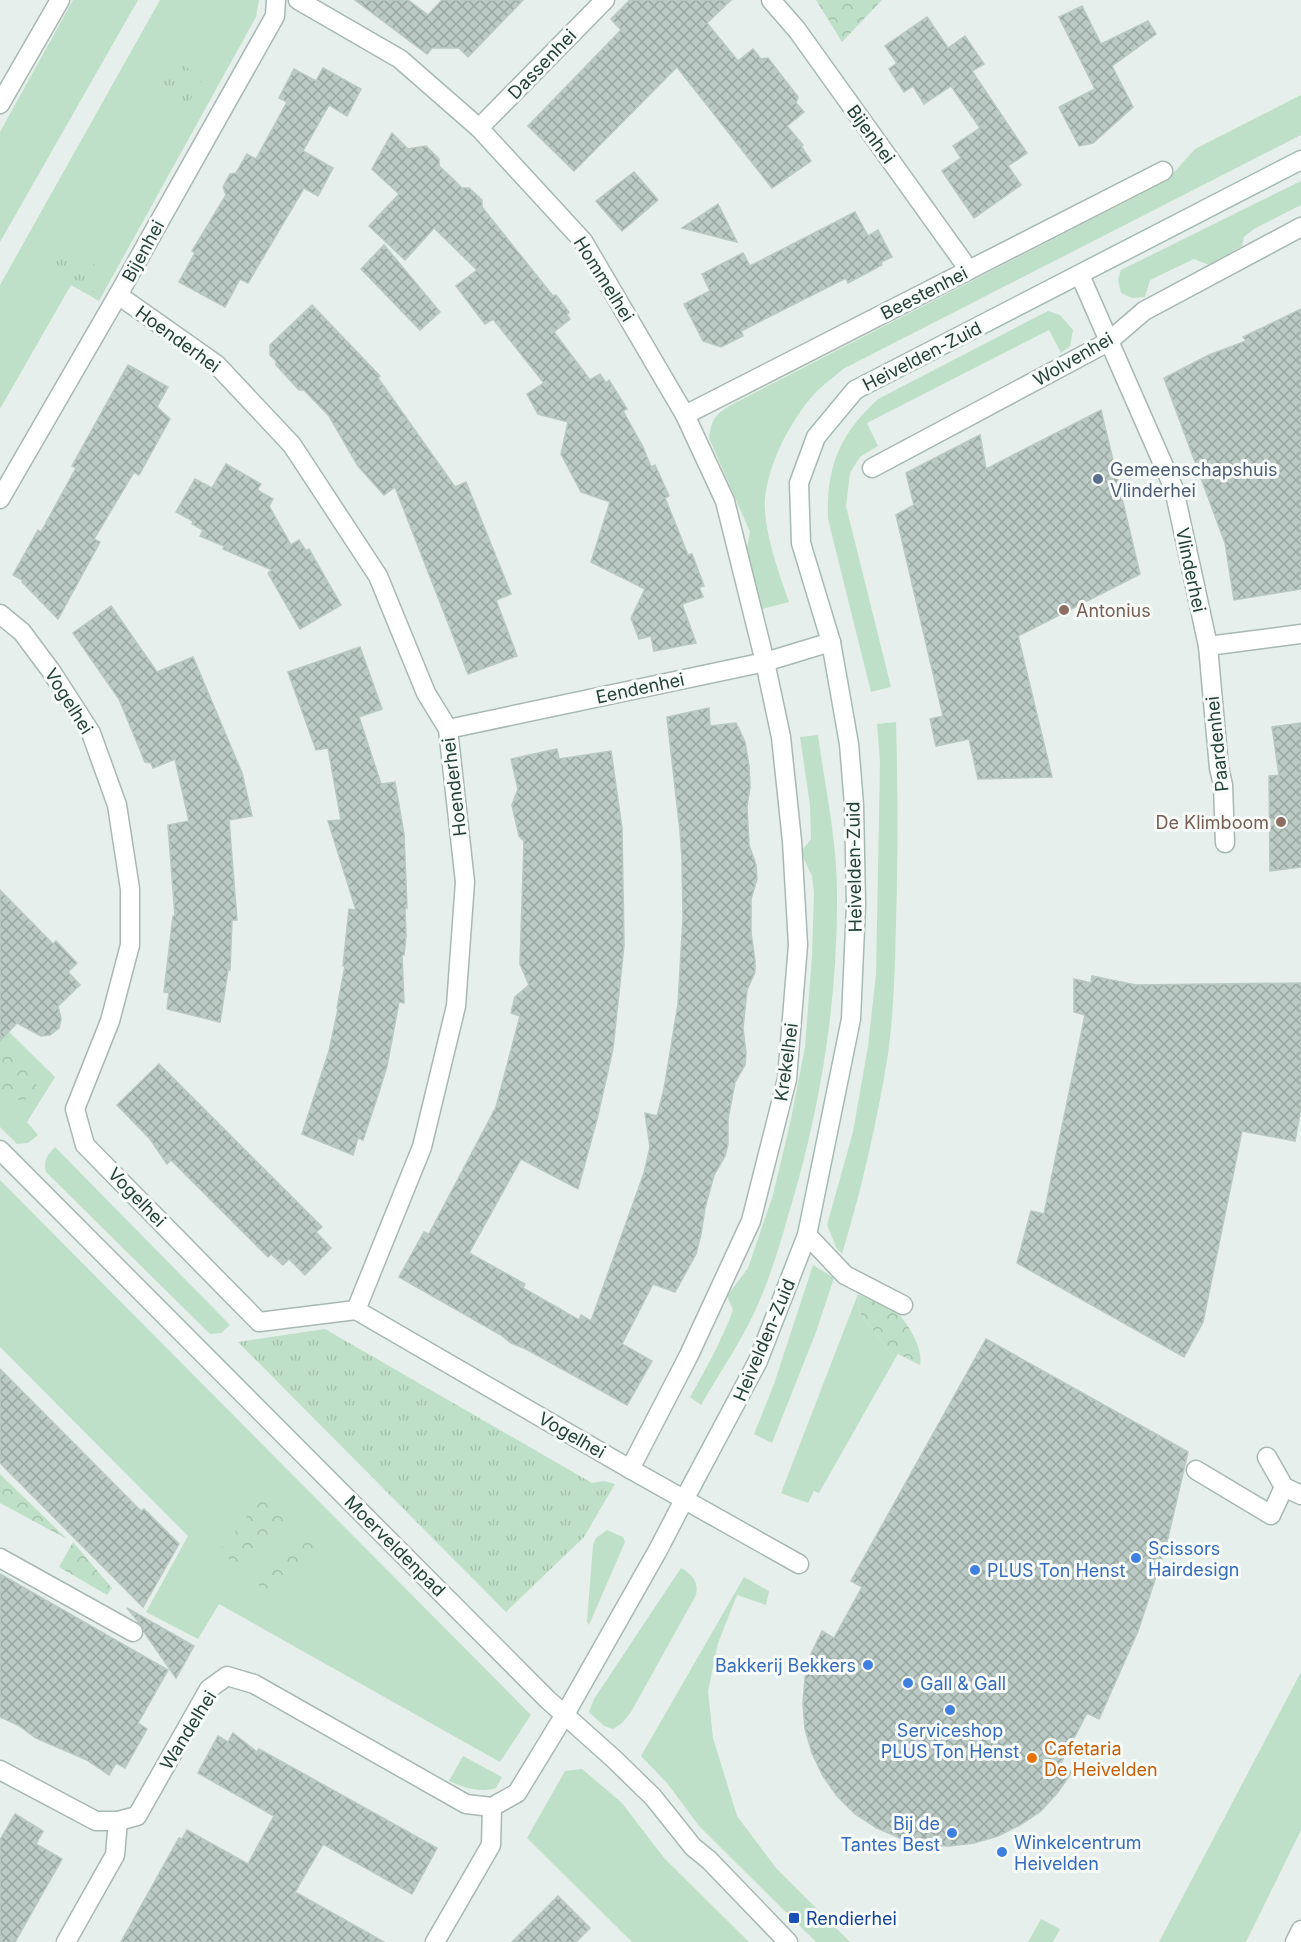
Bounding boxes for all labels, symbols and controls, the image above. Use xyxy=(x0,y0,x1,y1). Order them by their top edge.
street label: Dassenhei xyxy=(504,25,580,103)
street label: Bijenhei xyxy=(843,101,899,167)
street label: Bijenhei xyxy=(118,217,168,285)
street label: Hommelhei xyxy=(570,233,638,325)
street label: Beestenhei xyxy=(877,262,971,324)
street label: Hoenderhei xyxy=(132,301,224,377)
street label: Heivelden-Zuid xyxy=(859,317,985,395)
street label: Wolvenhei xyxy=(1029,328,1117,390)
place label: Gemeenschapshuis Vlinderhei xyxy=(1110,459,1278,501)
marker: Gemeenschapshuis Vlinderhei xyxy=(1091,472,1105,486)
street label: Vlinderhei xyxy=(1172,526,1210,614)
place label: Antonius xyxy=(1076,600,1151,621)
marker: Antonius xyxy=(1057,603,1071,617)
street label: Vogelhei xyxy=(41,664,97,738)
street label: Eendenhei xyxy=(594,668,686,708)
street label: Paardenhei xyxy=(1202,695,1232,793)
street label: Hoenderhei xyxy=(438,736,470,838)
street label: Heivelden-Zuid xyxy=(842,802,866,932)
place label: De Klimboom xyxy=(1155,812,1269,833)
marker: De Klimboom xyxy=(1274,815,1288,829)
street label: Krekelhei xyxy=(770,1021,802,1103)
street label: Vogelhei xyxy=(104,1163,170,1231)
street label: Heivelden-Zuid xyxy=(729,1276,799,1404)
street label: Vogelhei xyxy=(535,1407,609,1463)
street label: Moerveldenpad xyxy=(340,1491,450,1601)
place label: Scissors Hairdesign xyxy=(1148,1538,1239,1580)
marker: Scissors Hairdesign xyxy=(1129,1551,1143,1565)
place label: PLUS Ton Henst xyxy=(987,1560,1125,1581)
marker: PLUS Ton Henst xyxy=(968,1563,982,1577)
place label: Bakkerij Bekkers xyxy=(715,1655,856,1676)
marker: Bakkerij Bekkers xyxy=(861,1658,875,1672)
place label: Gall & Gall xyxy=(920,1673,1006,1694)
marker: Gall & Gall xyxy=(901,1676,915,1690)
street label: Wandelhei xyxy=(156,1687,220,1773)
marker: Serviceshop PLUS Ton Henst xyxy=(943,1703,957,1717)
place label: Serviceshop PLUS Ton Henst xyxy=(881,1720,1019,1762)
place label: Cafetaria De Heivelden xyxy=(1044,1738,1158,1780)
marker: Cafetaria De Heivelden xyxy=(1025,1751,1039,1765)
place label: Bij de Tantes Best xyxy=(841,1813,940,1855)
marker: Bij de Tantes Best xyxy=(945,1826,959,1840)
place label: Winkelcentrum Heivelden xyxy=(1014,1832,1142,1874)
marker: Winkelcentrum Heivelden xyxy=(995,1845,1009,1859)
place label: Rendierhei xyxy=(806,1908,897,1929)
marker: Rendierhei xyxy=(787,1911,801,1925)

